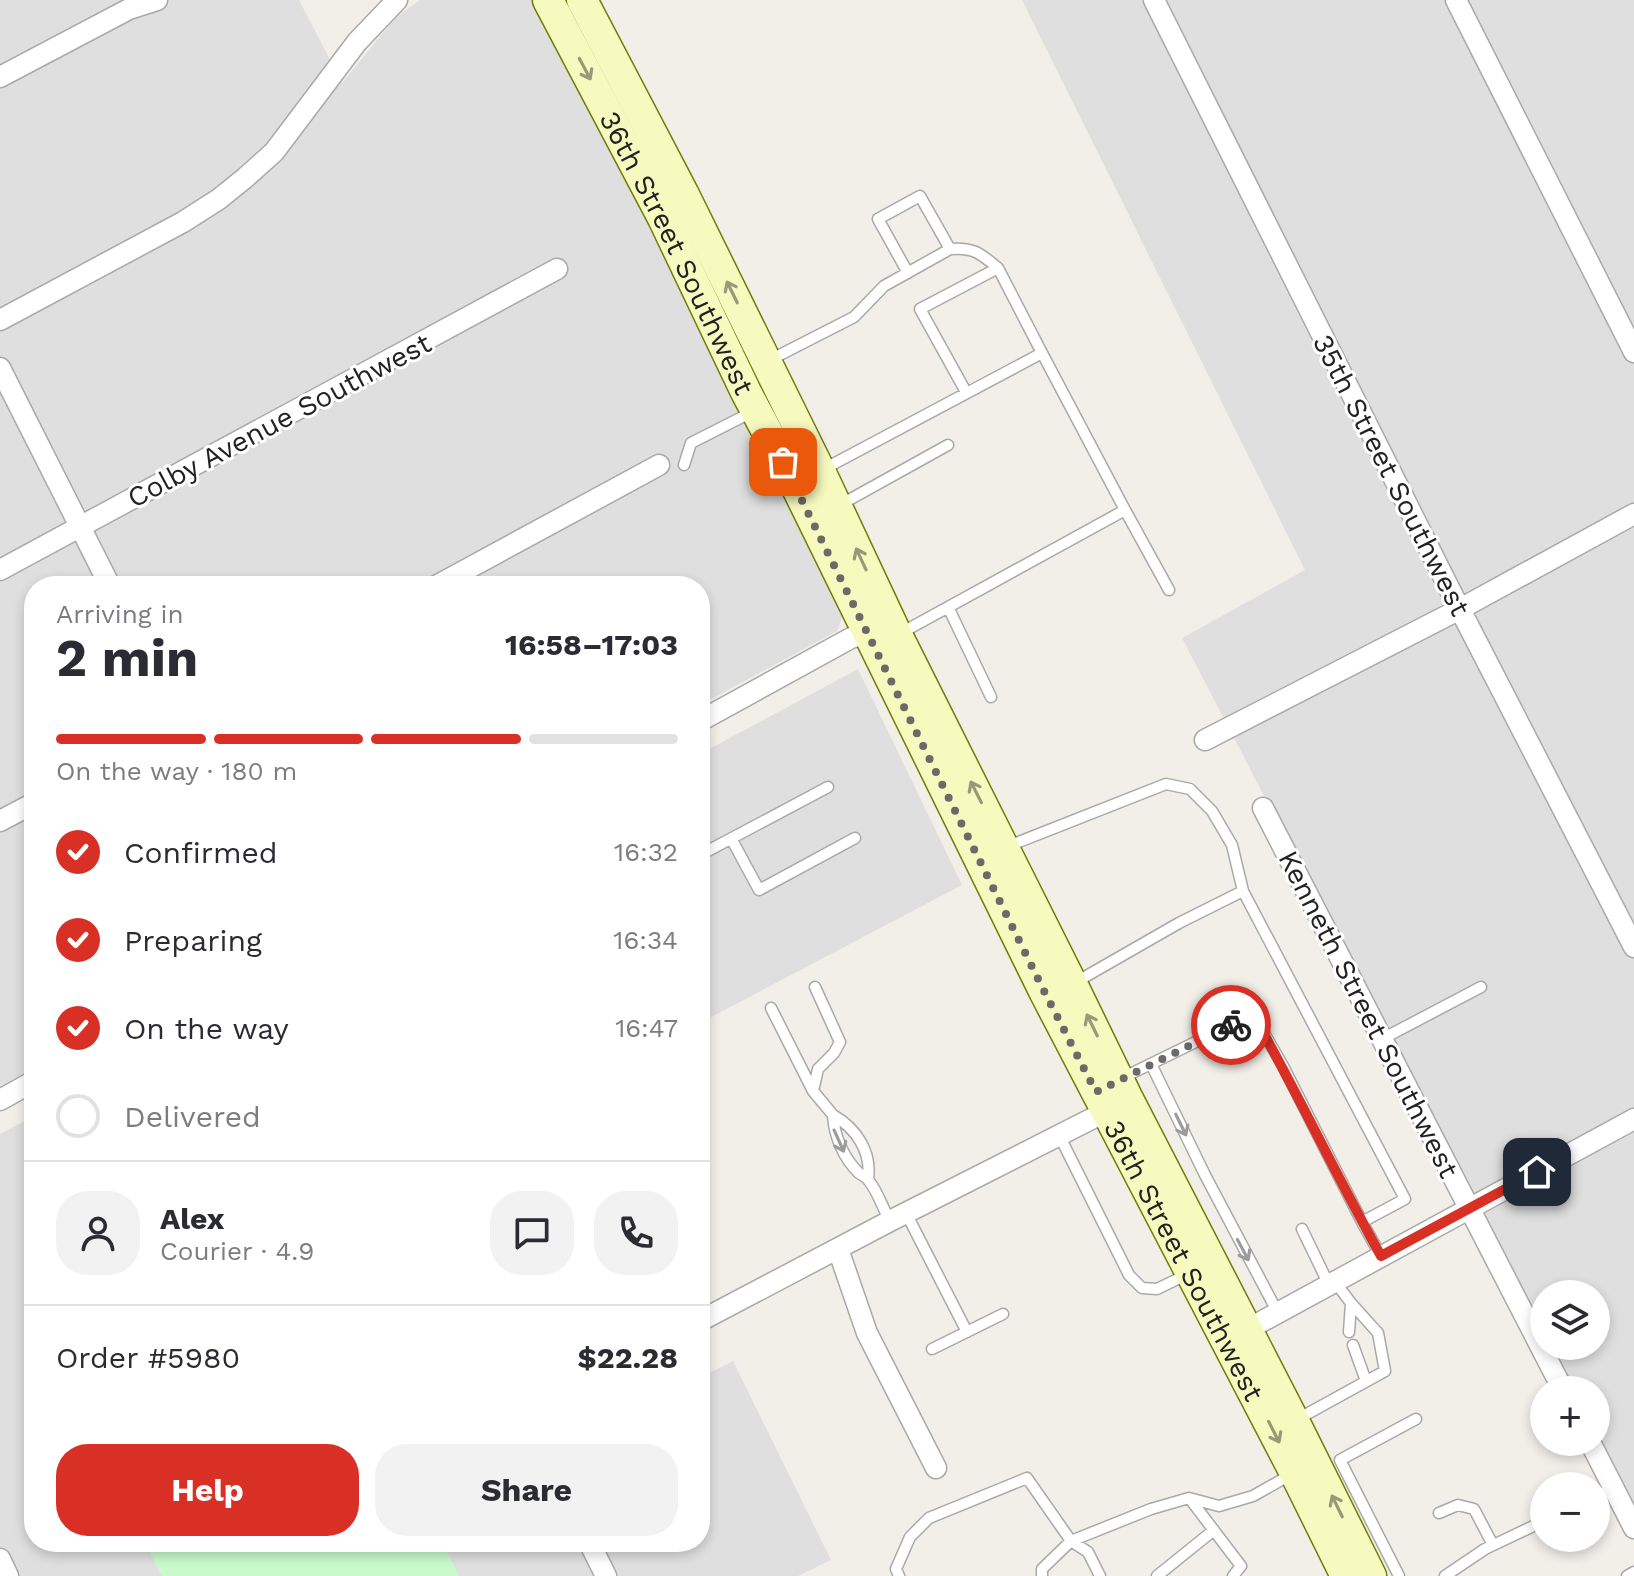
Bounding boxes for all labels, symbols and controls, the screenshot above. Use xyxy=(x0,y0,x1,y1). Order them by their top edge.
one-way arrow xyxy=(577,56,593,80)
street label: 36th Street Southwest xyxy=(593,106,761,400)
one-way arrow xyxy=(723,280,739,304)
street label: Colby Avenue Southwest xyxy=(122,326,437,515)
street label: 35th Street Southwest xyxy=(1306,329,1477,622)
pin xyxy=(749,428,817,496)
icon: bag xyxy=(761,440,805,484)
one-way arrow xyxy=(853,547,868,571)
text: Arriving in xyxy=(56,599,184,629)
text: 16:58–17:03 xyxy=(505,627,678,662)
text: 2 min xyxy=(56,628,198,689)
text: On the way · 180 m xyxy=(56,756,297,786)
one-way arrow xyxy=(968,780,983,804)
icon: check xyxy=(56,830,100,874)
text: Confirmed xyxy=(124,835,278,870)
text: 16:32 xyxy=(614,837,678,867)
street label: Kenneth Street Southwest xyxy=(1272,845,1466,1184)
icon: check xyxy=(56,918,100,962)
text: Preparing xyxy=(124,923,262,958)
text: 16:34 xyxy=(613,925,678,955)
courier xyxy=(1191,985,1271,1065)
icon: bike xyxy=(1209,1003,1253,1047)
icon: check xyxy=(56,1006,100,1050)
text: On the way xyxy=(124,1011,289,1046)
text: 16:47 xyxy=(615,1013,678,1043)
one-way arrow xyxy=(1084,1013,1099,1037)
text: Delivered xyxy=(124,1099,261,1134)
one-way arrow xyxy=(1174,1113,1189,1137)
street label: 36th Street Southwest xyxy=(1097,1114,1271,1407)
one-way arrow xyxy=(833,1128,848,1153)
pin xyxy=(1503,1138,1571,1206)
icon: home xyxy=(1515,1150,1559,1194)
button: person xyxy=(56,1191,140,1275)
button: chat xyxy=(490,1191,574,1275)
button: phone xyxy=(594,1191,678,1275)
text: Alex xyxy=(160,1201,224,1236)
text: Courier · 4.9 xyxy=(160,1236,314,1266)
one-way arrow xyxy=(1236,1238,1252,1261)
map controls xyxy=(1530,1280,1610,1552)
button: layers xyxy=(1530,1280,1610,1360)
text: Order #5980 xyxy=(56,1340,240,1375)
text: $22.28 xyxy=(578,1340,678,1375)
button: + xyxy=(1530,1376,1610,1456)
one-way arrow xyxy=(1267,1420,1282,1443)
button: Help xyxy=(56,1444,359,1536)
button: Share xyxy=(375,1444,678,1536)
button: − xyxy=(1530,1472,1610,1552)
one-way arrow xyxy=(1328,1495,1343,1518)

